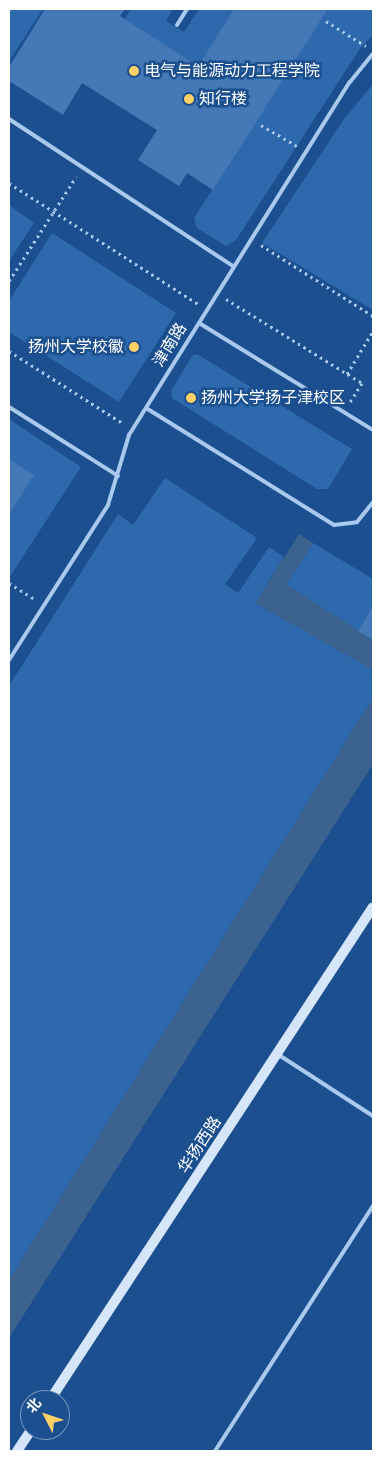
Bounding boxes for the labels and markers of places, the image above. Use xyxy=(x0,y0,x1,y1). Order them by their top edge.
place label: 电气与能源动力工程学院 xyxy=(144,61,320,81)
marker: 电气与能源动力工程学院 xyxy=(128,65,140,77)
place label: 知行楼 xyxy=(199,89,247,109)
marker: 知行楼 xyxy=(183,93,195,105)
place label: 扬州大学校徽 xyxy=(28,337,124,357)
marker: 扬州大学校徽 xyxy=(128,341,140,353)
place label: 扬州大学扬子津校区 xyxy=(201,388,345,408)
marker: 扬州大学扬子津校区 xyxy=(185,392,197,404)

